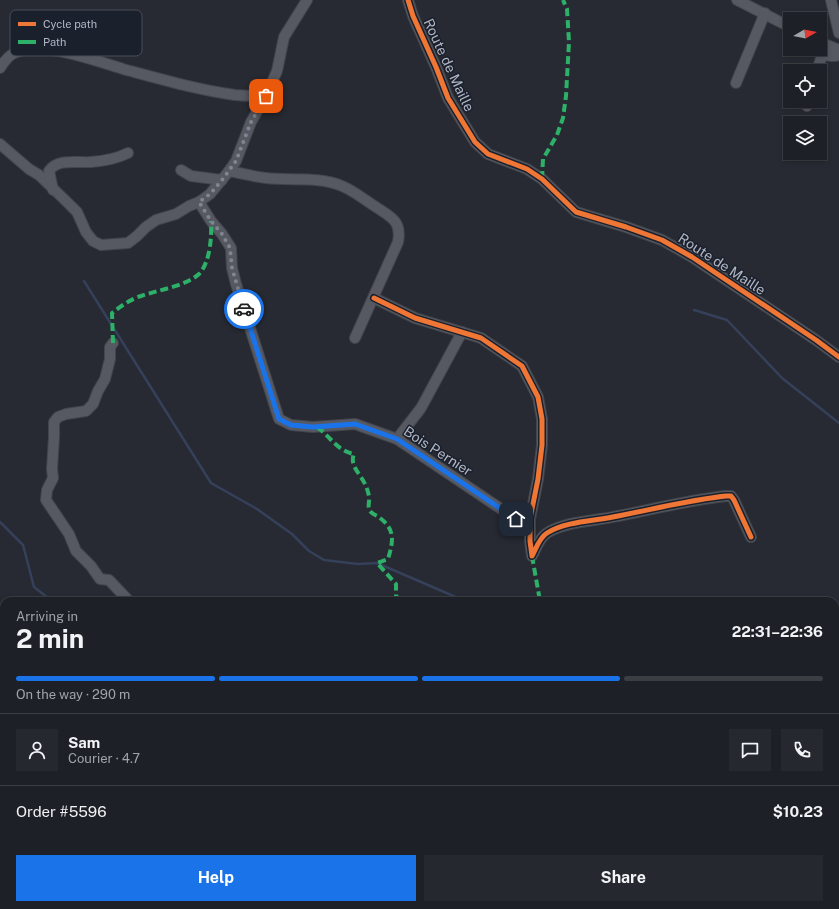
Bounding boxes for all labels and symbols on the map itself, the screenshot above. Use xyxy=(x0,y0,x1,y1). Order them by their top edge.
legend xyxy=(10,10,142,56)
north arrow xyxy=(783,12,827,56)
street label: Route de Maille xyxy=(420,16,478,114)
text: Cycle path xyxy=(43,18,97,30)
text: Path xyxy=(43,36,66,48)
pin xyxy=(249,79,283,113)
street label: Route de Maille xyxy=(675,230,769,298)
courier xyxy=(224,289,264,329)
street label: Bois Pernier xyxy=(401,423,475,479)
pin xyxy=(499,502,533,536)

